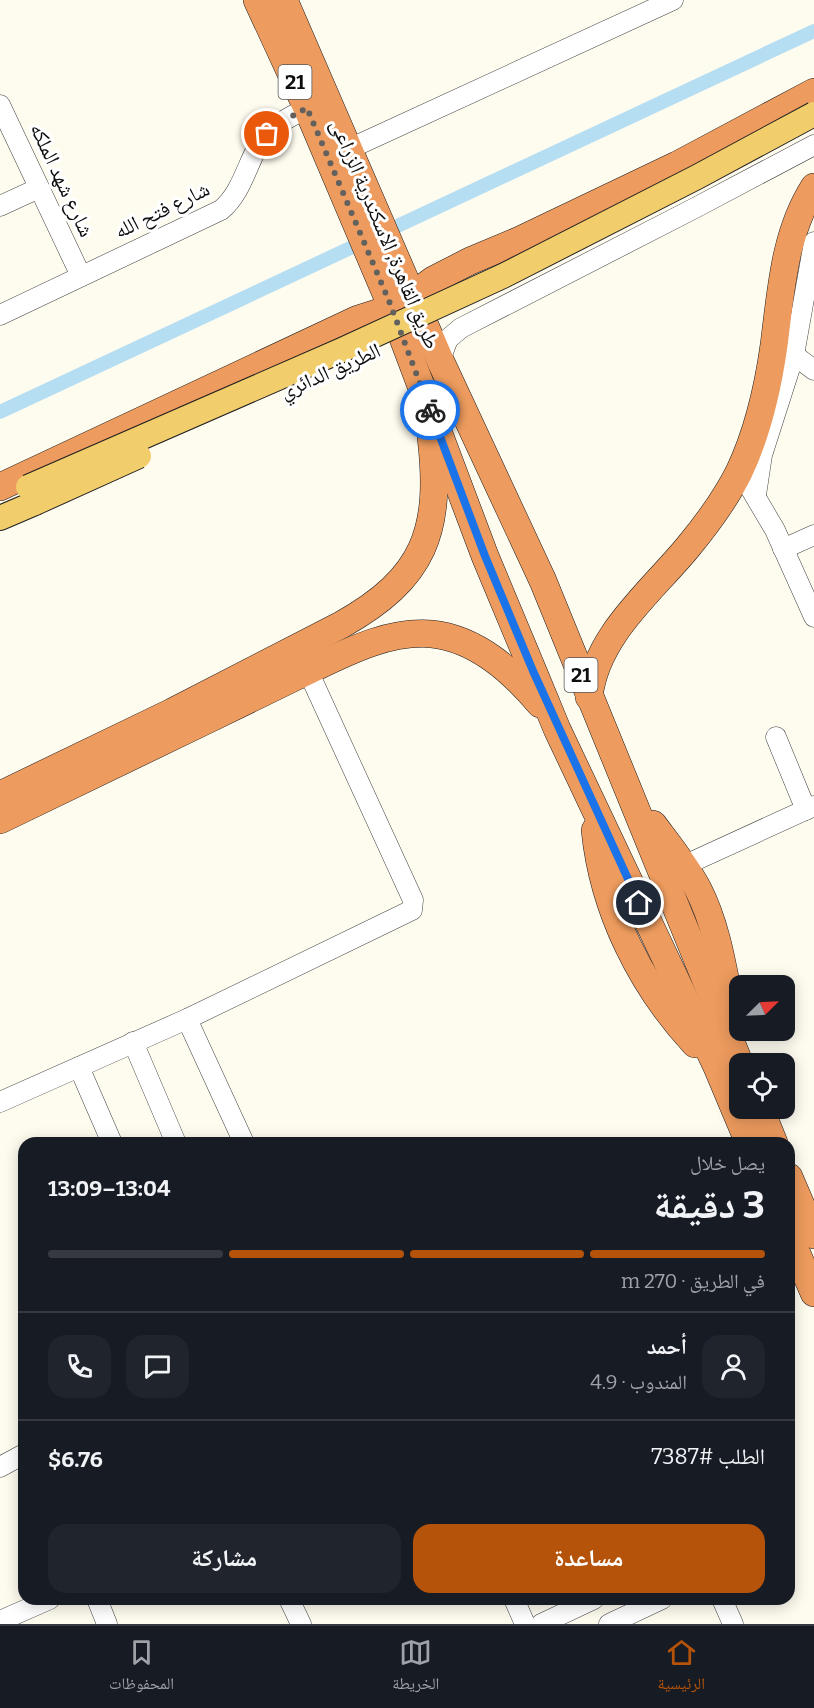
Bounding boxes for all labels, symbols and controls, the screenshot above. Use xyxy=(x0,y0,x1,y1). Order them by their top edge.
road number: 21 xyxy=(278,65,312,99)
pin xyxy=(241,108,292,159)
street label: طريق القاهرة, الاسكندرية الزراعى xyxy=(325,115,445,353)
icon: bag xyxy=(250,117,283,150)
street label: شارع شهد الملكه xyxy=(24,119,100,241)
street label: شارع فتح الله xyxy=(110,176,214,244)
street label: الطريق الدائري xyxy=(276,337,386,408)
courier xyxy=(400,380,460,440)
icon: bike xyxy=(414,394,447,427)
road number: 21 xyxy=(564,658,598,692)
pin xyxy=(613,877,664,928)
icon: home xyxy=(622,886,655,919)
north arrow xyxy=(729,975,795,1041)
map controls xyxy=(729,975,795,1119)
button: locate xyxy=(729,1053,795,1119)
text: يصل خلال xyxy=(690,1151,765,1175)
text: 13:04–13:09 xyxy=(48,1175,170,1202)
text: 3 دقيقة xyxy=(654,1182,765,1228)
text: في الطريق · 270 m xyxy=(621,1269,765,1293)
text: أحمد xyxy=(647,1333,687,1360)
button: phone xyxy=(48,1335,111,1398)
button: chat xyxy=(126,1335,189,1398)
button: person xyxy=(702,1335,765,1398)
text: المندوب · 4.9 xyxy=(590,1370,687,1394)
text: الطلب #7387 xyxy=(651,1443,765,1470)
text: $6.76 xyxy=(48,1446,103,1473)
button: مشاركة xyxy=(48,1524,401,1593)
button: مساعدة xyxy=(413,1524,765,1593)
tab: المحفوظات xyxy=(109,1636,174,1699)
tab: الخريطة xyxy=(392,1636,439,1699)
tab: الرئيسية xyxy=(658,1636,705,1699)

